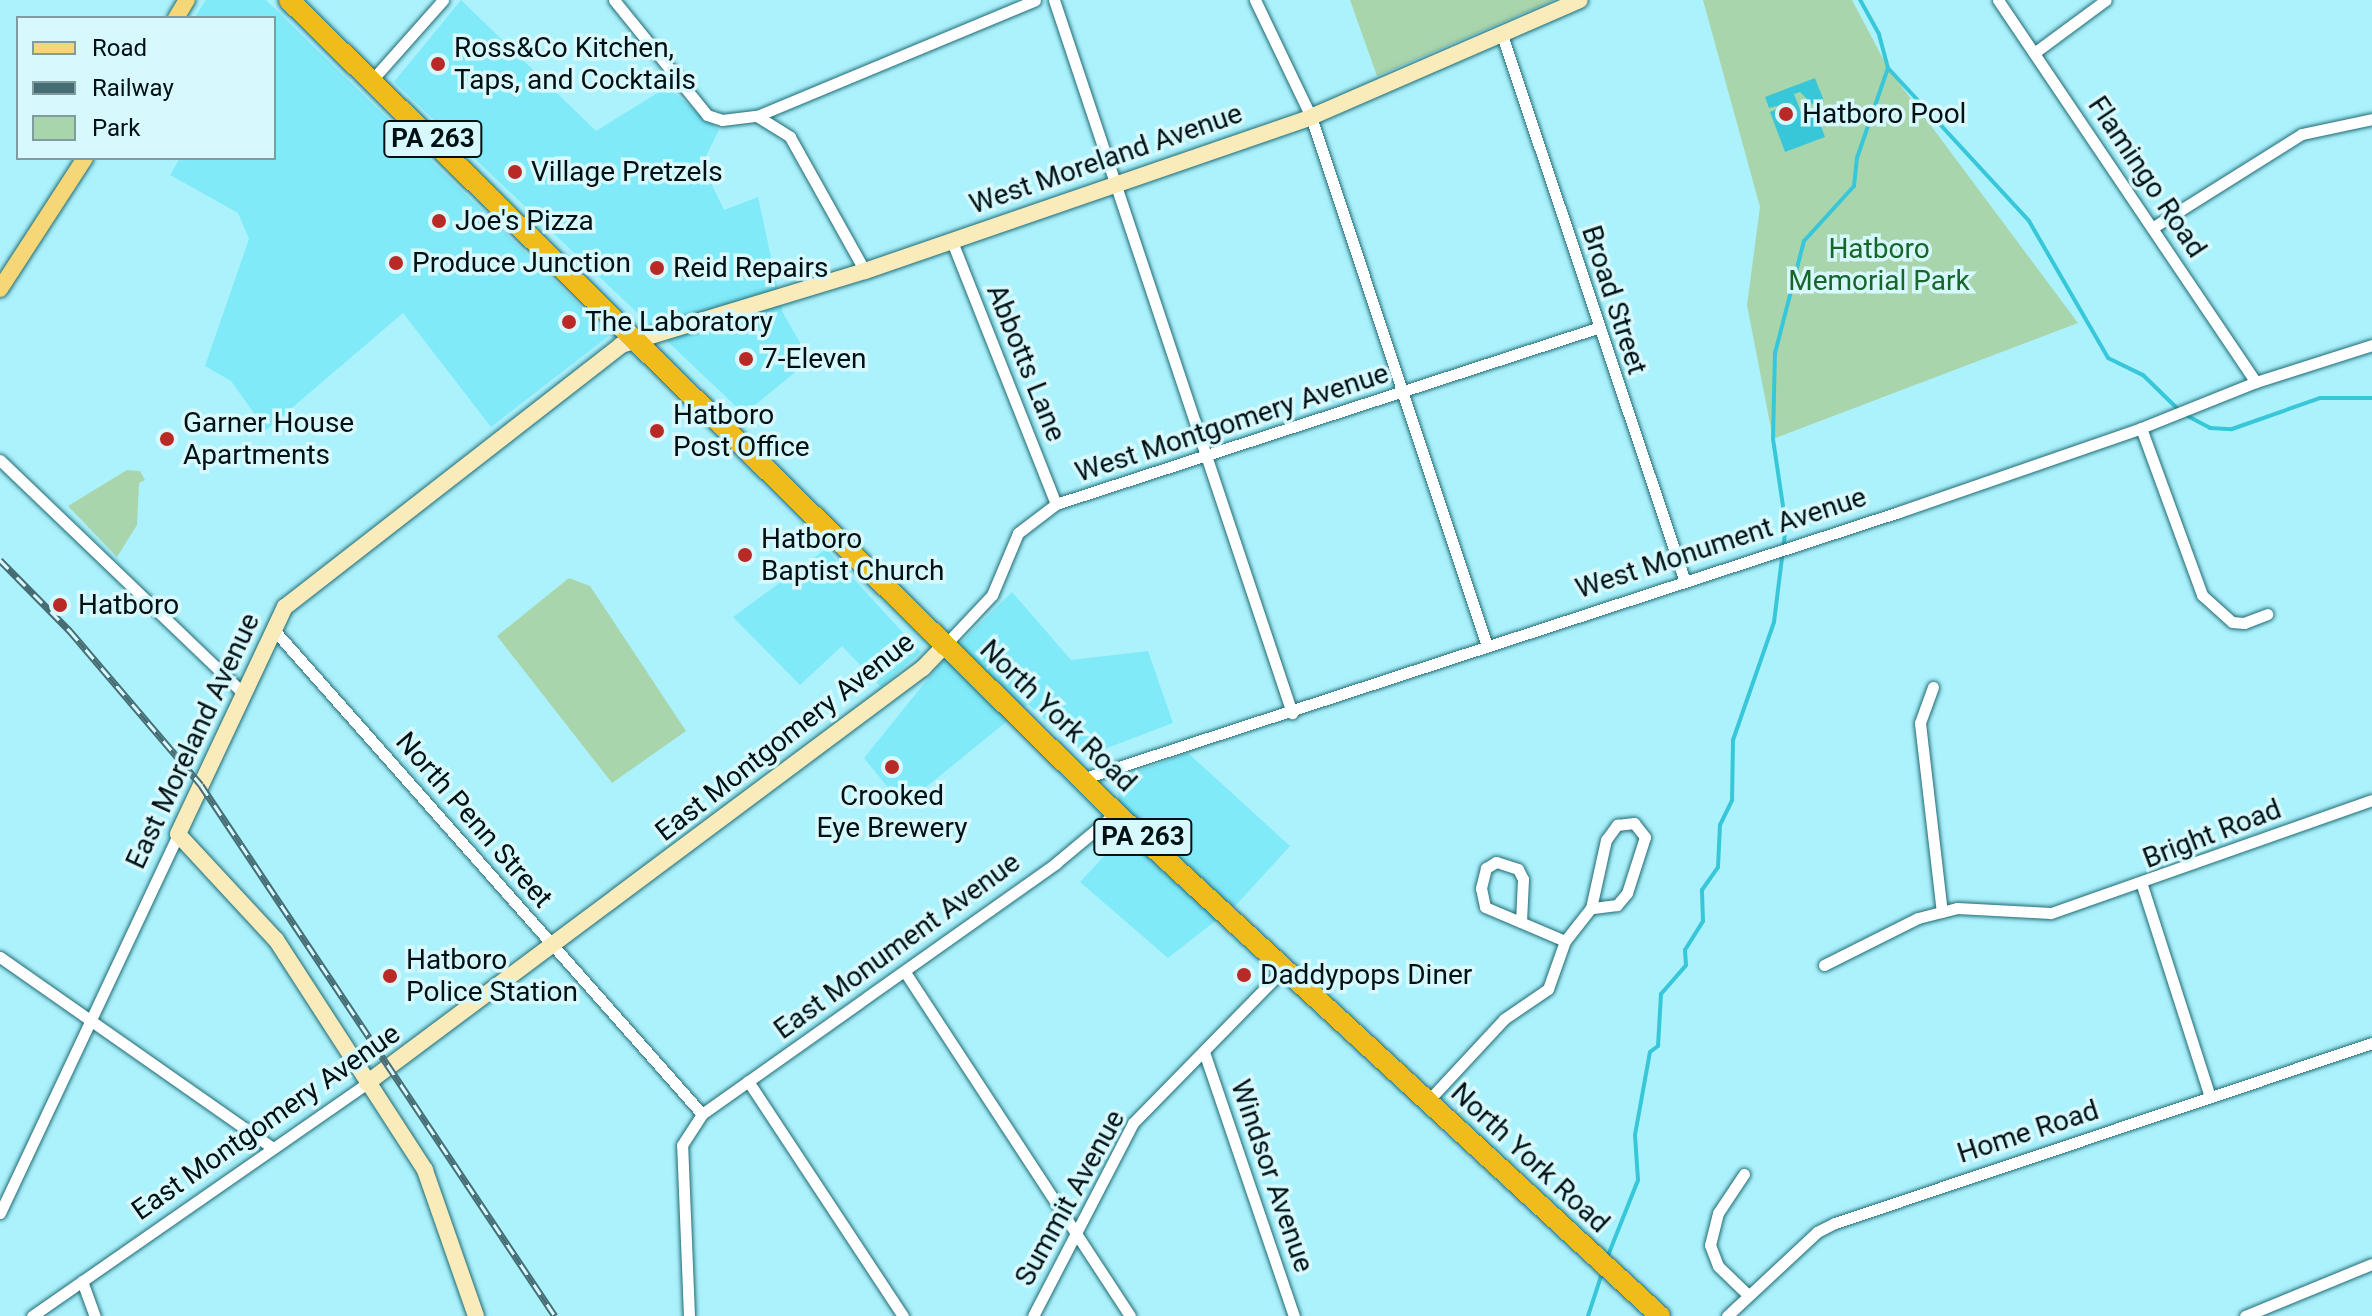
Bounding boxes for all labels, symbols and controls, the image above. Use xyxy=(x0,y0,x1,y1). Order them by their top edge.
legend xyxy=(16,16,276,160)
place label: Ross&Co Kitchen, Taps, and Cocktails xyxy=(454,31,696,97)
text: Road xyxy=(92,34,147,62)
marker: Ross&Co Kitchen, Taps, and Cocktails xyxy=(429,55,447,73)
text: Railway xyxy=(92,74,174,102)
street label: Flamingo Road xyxy=(2081,90,2213,264)
street label: West Moreland Avenue xyxy=(965,97,1247,221)
place label: Hatboro Pool xyxy=(1802,97,1966,131)
marker: Hatboro Pool xyxy=(1777,105,1795,123)
text: Park xyxy=(92,114,140,142)
road number: PA 263 xyxy=(383,117,483,161)
place label: Village Pretzels xyxy=(531,155,723,189)
marker: Village Pretzels xyxy=(506,163,524,181)
place label: Joe's Pizza xyxy=(455,204,594,238)
marker: Joe's Pizza xyxy=(430,212,448,230)
street label: Broad Street xyxy=(1574,221,1654,379)
park label: Hatboro Memorial Park xyxy=(1788,232,1970,298)
place label: Produce Junction xyxy=(412,246,631,280)
place label: Reid Repairs xyxy=(673,251,828,285)
marker: Produce Junction xyxy=(387,254,405,272)
marker: Reid Repairs xyxy=(648,259,666,277)
street label: Abbotts Lane xyxy=(979,280,1073,446)
place label: The Laboratory xyxy=(585,305,773,339)
marker: The Laboratory xyxy=(560,313,578,331)
place label: 7-Eleven xyxy=(762,342,867,376)
marker: 7-Eleven xyxy=(737,350,755,368)
street label: West Montgomery Avenue xyxy=(1071,356,1393,490)
place label: Hatboro Post Office xyxy=(673,398,810,464)
place label: Garner House Apartments xyxy=(183,406,354,472)
marker: Hatboro Post Office xyxy=(648,422,666,440)
marker: Garner House Apartments xyxy=(158,430,176,448)
street label: West Monument Avenue xyxy=(1571,480,1871,606)
place label: Hatboro Baptist Church xyxy=(761,522,944,588)
marker: Hatboro Baptist Church xyxy=(736,546,754,564)
place label: Hatboro xyxy=(78,588,179,622)
marker: Hatboro xyxy=(49,594,71,616)
street label: East Moreland Avenue xyxy=(119,608,267,874)
street label: East Montgomery Avenue xyxy=(649,625,921,849)
street label: North York Road xyxy=(973,633,1143,799)
street label: North Penn Street xyxy=(389,725,559,915)
marker: Crooked Eye Brewery xyxy=(883,758,901,776)
place label: Crooked Eye Brewery xyxy=(817,779,967,845)
street label: Bright Road xyxy=(2138,792,2286,876)
road number: PA 263 xyxy=(1093,815,1193,859)
street label: East Monument Avenue xyxy=(768,846,1026,1046)
place label: Hatboro Police Station xyxy=(406,943,578,1009)
place label: Daddypops Diner xyxy=(1260,958,1472,992)
marker: Daddypops Diner xyxy=(1235,966,1253,984)
marker: Hatboro Police Station xyxy=(381,967,399,985)
street label: East Montgomery Avenue xyxy=(126,1017,406,1227)
street label: Windsor Avenue xyxy=(1223,1075,1321,1277)
street label: North York Road xyxy=(1444,1076,1616,1240)
street label: Home Road xyxy=(1953,1093,2103,1171)
street label: Summit Avenue xyxy=(1008,1104,1132,1292)

